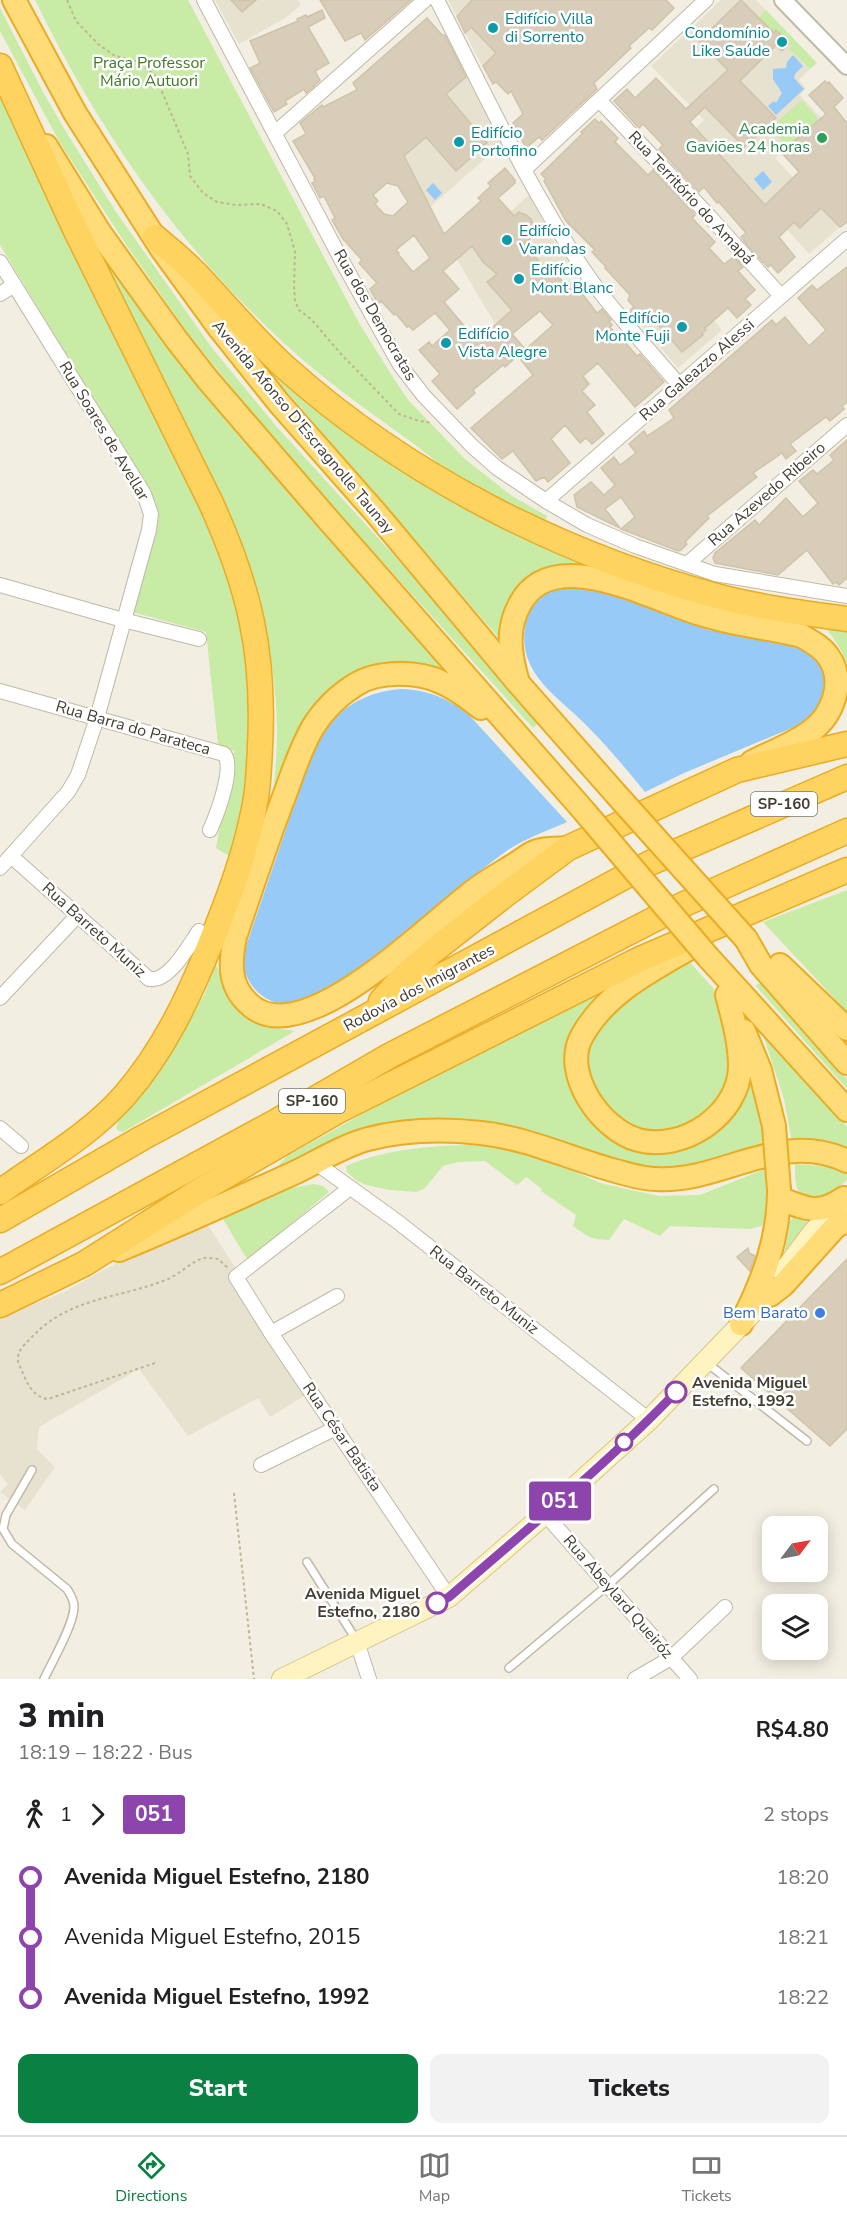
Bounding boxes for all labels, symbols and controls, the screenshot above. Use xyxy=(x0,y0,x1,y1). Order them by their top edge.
place label: Edifício Villa di Sorrento xyxy=(505,8,593,48)
marker: Edifício Villa di Sorrento xyxy=(486,21,500,35)
place label: Condomínio Like Saúde xyxy=(684,22,770,62)
marker: Condomínio Like Saúde xyxy=(775,35,789,49)
park label: Praça Professor Mário Autuori xyxy=(93,52,205,92)
place label: Academia Gaviões 24 horas xyxy=(686,118,810,158)
place label: Edifício Portofino xyxy=(471,122,537,162)
street label: Rua Território do Amapá xyxy=(623,126,759,270)
marker: Academia Gaviões 24 horas xyxy=(815,131,829,145)
marker: Edifício Portofino xyxy=(452,135,466,149)
place label: Edifício Varandas xyxy=(518,220,586,260)
marker: Edifício Varandas xyxy=(500,233,514,247)
street label: Rua dos Democratas xyxy=(328,245,422,385)
place label: Edifício Mont Blanc xyxy=(531,259,613,299)
marker: Edifício Mont Blanc xyxy=(512,272,526,286)
place label: Edifício Monte Fuji xyxy=(595,307,670,347)
street label: Rua Galeazzo Alessi xyxy=(635,314,759,426)
street label: Avenida Afonso D'Escragnolle Taunay xyxy=(207,315,400,539)
marker: Edifício Monte Fuji xyxy=(675,320,689,334)
place label: Edifício Vista Alegre xyxy=(457,323,547,363)
marker: Edifício Vista Alegre xyxy=(439,336,453,350)
street label: Rua Soares de Avellar xyxy=(54,357,154,505)
street label: Rua Azevedo Ribeiro xyxy=(704,437,831,551)
street label: Rua Barra do Parateca xyxy=(53,695,213,761)
road number: SP-160 xyxy=(751,792,817,816)
street label: Rua Barreto Muniz xyxy=(37,877,151,983)
street label: Rodovia dos Imigrantes xyxy=(340,939,498,1037)
road number: SP-160 xyxy=(279,1089,345,1113)
street label: Rua Barreto Muniz xyxy=(425,1240,543,1340)
place label: Bem Barato xyxy=(723,1302,808,1324)
marker: Bem Barato xyxy=(813,1306,827,1320)
place label: Avenida Miguel Estefno, 1992 xyxy=(692,1372,807,1412)
street label: Rua César Batista xyxy=(297,1378,387,1496)
marker: Avenida Miguel Estefno, 1992 xyxy=(665,1381,687,1403)
unlabelled marker xyxy=(615,1433,633,1451)
line badge: 051 xyxy=(526,1482,594,1520)
text: 051 xyxy=(541,1487,579,1515)
north arrow xyxy=(762,1516,828,1582)
map controls xyxy=(762,1516,828,1660)
street label: Rua Abeylard Queiróz xyxy=(558,1530,678,1664)
place label: Avenida Miguel Estefno, 2180 xyxy=(305,1583,420,1623)
marker: Avenida Miguel Estefno, 2180 xyxy=(426,1592,448,1614)
button: layers xyxy=(762,1594,828,1660)
text: 3 min xyxy=(18,1694,105,1739)
text: R$4.80 xyxy=(756,1715,829,1745)
text: 18:19 – 18:22 · Bus xyxy=(18,1739,193,1766)
icon: walk xyxy=(18,1798,51,1831)
icon: forward xyxy=(81,1798,114,1831)
text: 051 xyxy=(135,1800,173,1828)
text: 1 xyxy=(60,1801,72,1828)
text: 2 stops xyxy=(763,1801,829,1828)
text: Avenida Miguel Estefno, 2180 xyxy=(64,1862,370,1892)
text: 18:20 xyxy=(776,1864,829,1891)
text: Avenida Miguel Estefno, 2015 xyxy=(64,1922,361,1952)
text: 18:21 xyxy=(776,1924,829,1951)
text: Avenida Miguel Estefno, 1992 xyxy=(64,1982,370,2012)
text: 18:22 xyxy=(776,1984,829,2011)
button: Start xyxy=(18,2054,418,2123)
button: Tickets xyxy=(430,2054,829,2123)
tab: Directions xyxy=(115,2149,187,2207)
tab: Map xyxy=(418,2149,451,2207)
tab: Tickets xyxy=(681,2149,732,2207)

